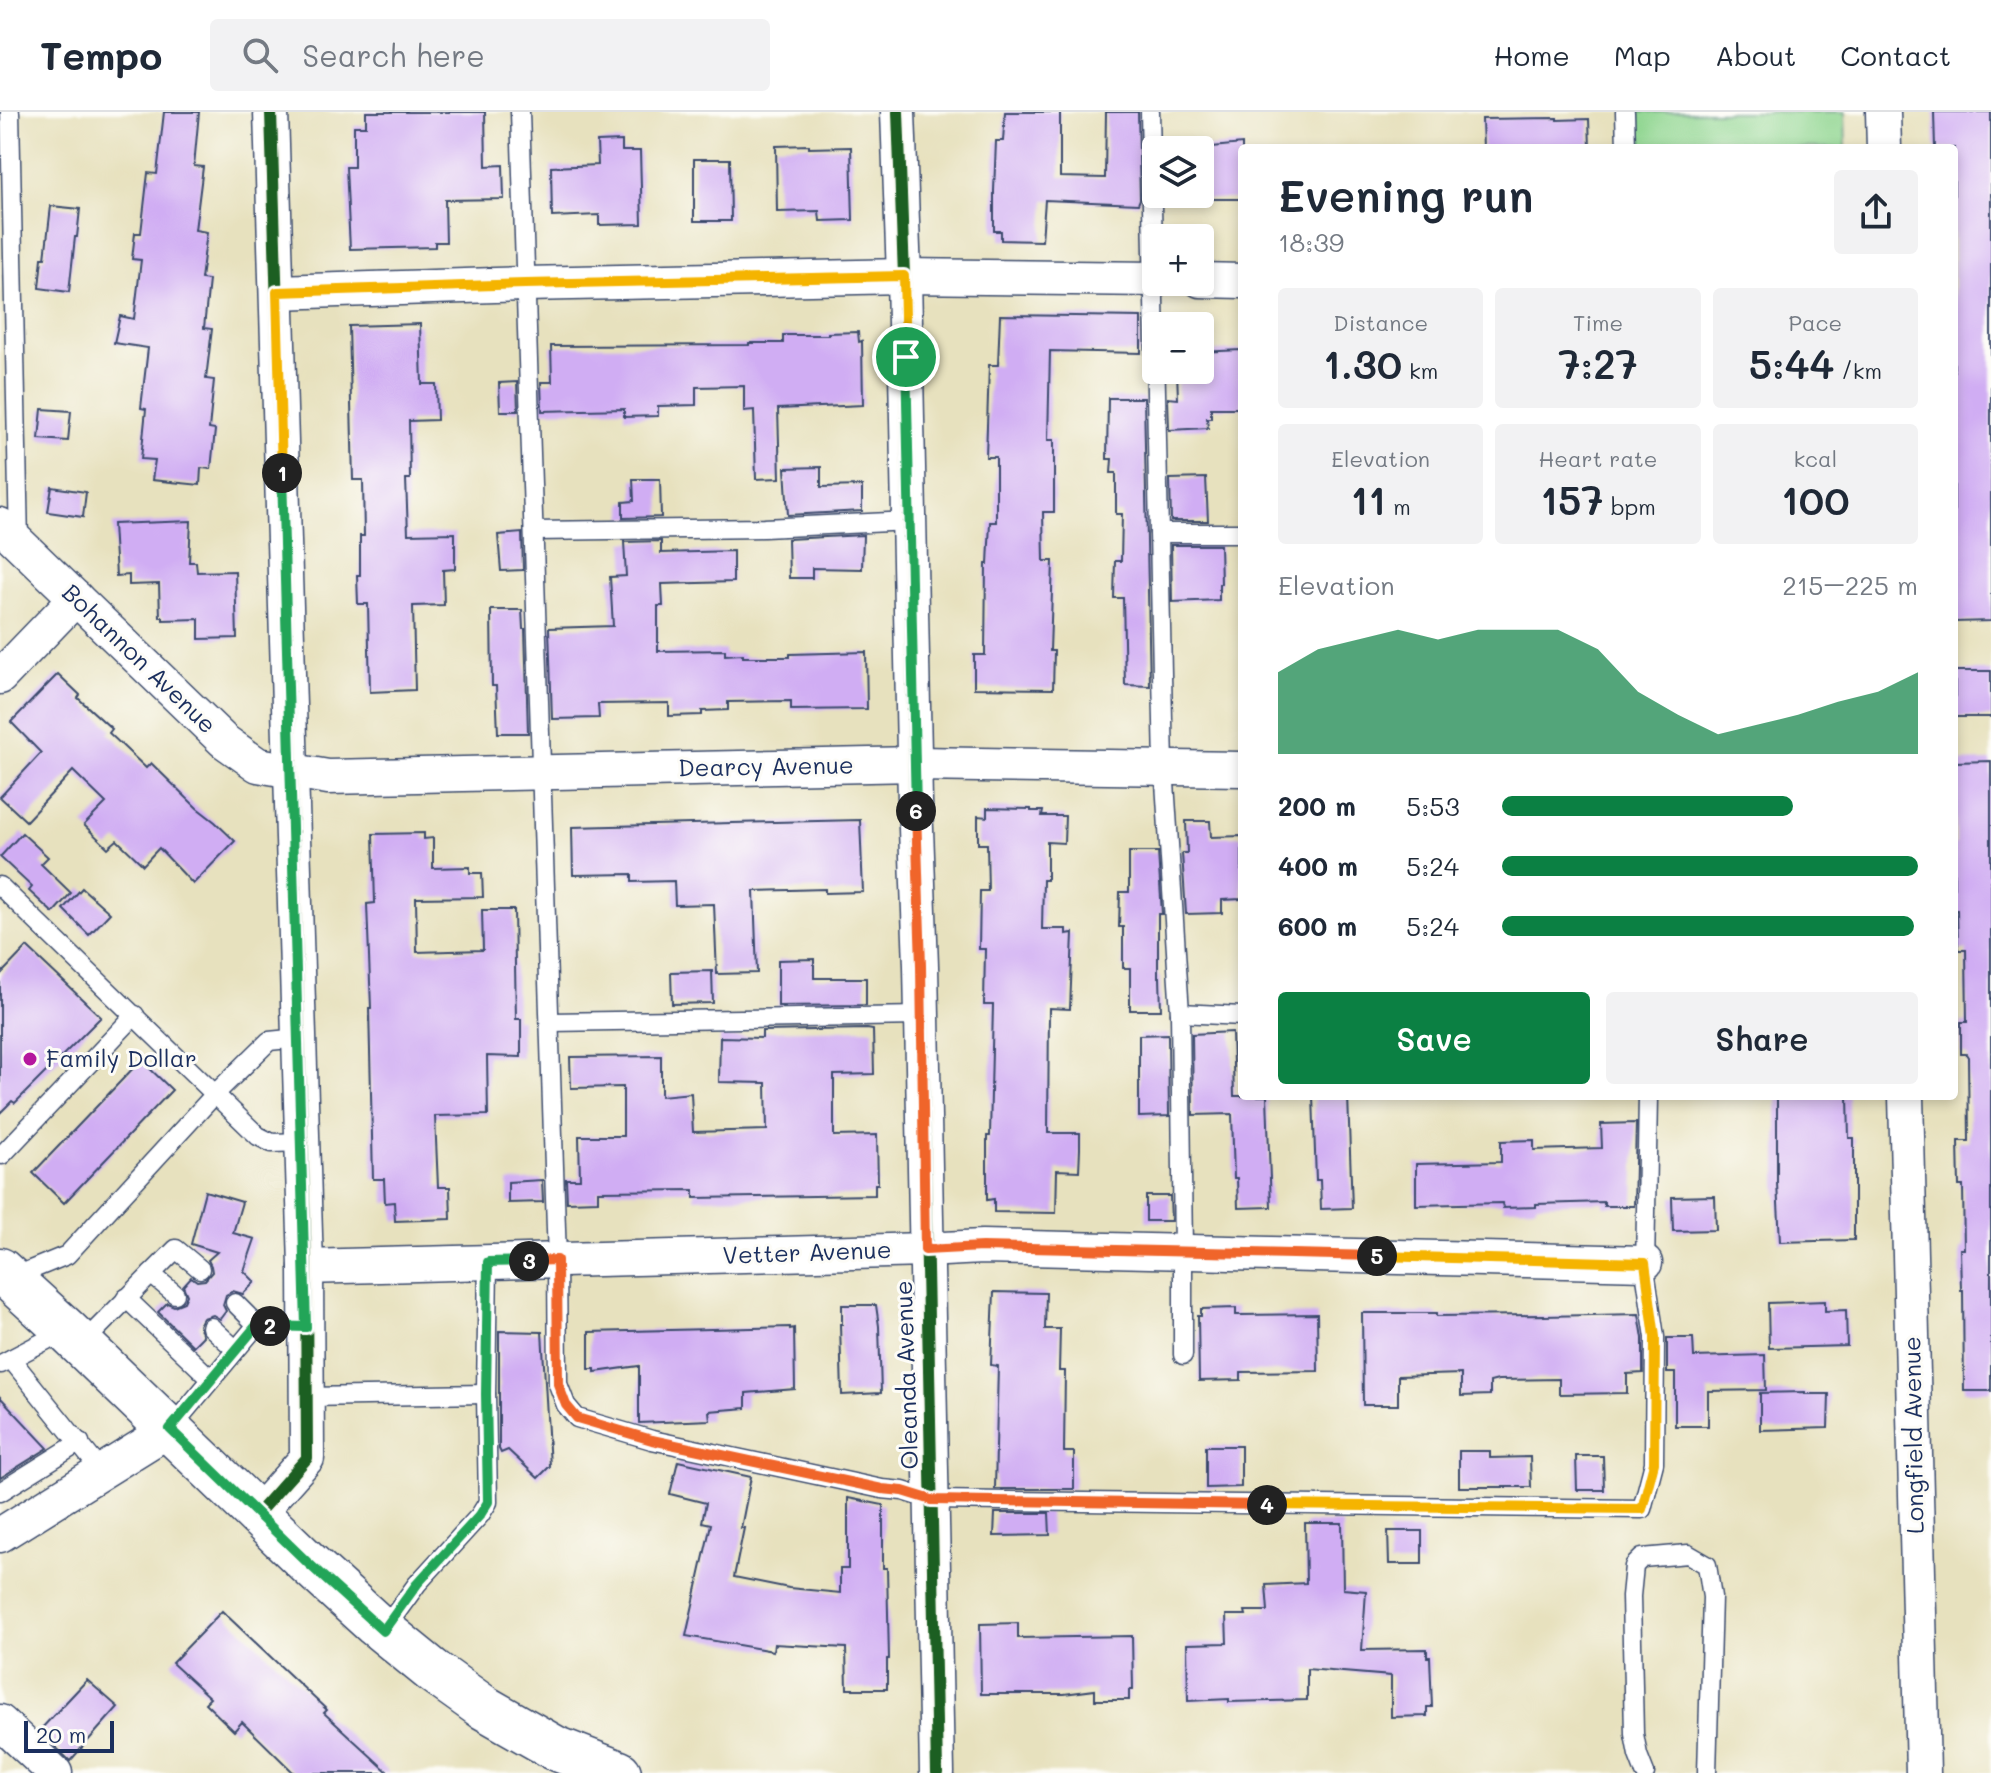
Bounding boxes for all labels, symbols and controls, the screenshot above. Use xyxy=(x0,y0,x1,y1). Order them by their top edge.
search box xyxy=(210,19,770,91)
text: Tempo xyxy=(40,30,162,80)
icon: search xyxy=(238,33,282,77)
text: Search here xyxy=(302,35,485,75)
text: Home xyxy=(1494,37,1570,73)
text: Map xyxy=(1614,37,1671,73)
text: About xyxy=(1715,37,1796,73)
text: Contact xyxy=(1840,37,1951,73)
map controls xyxy=(1142,136,1214,384)
button: layers xyxy=(1142,136,1214,208)
text: Evening run xyxy=(1278,166,1533,223)
button: share xyxy=(1834,170,1918,254)
button: + xyxy=(1142,224,1214,296)
text: 18:39 xyxy=(1278,225,1344,259)
text: Distance xyxy=(1333,308,1428,337)
text: Time xyxy=(1573,308,1623,337)
text: Pace xyxy=(1788,308,1842,337)
button: − xyxy=(1142,312,1214,384)
pin xyxy=(872,323,940,391)
icon: arrive xyxy=(884,335,928,379)
text: 1.30 xyxy=(1323,337,1402,389)
text: 7:27 xyxy=(1558,337,1638,389)
text: 5:44 xyxy=(1749,337,1834,389)
text: km xyxy=(1402,356,1438,385)
text: /km xyxy=(1834,356,1882,385)
text: Elevation xyxy=(1331,444,1430,473)
text: Heart rate xyxy=(1539,444,1657,473)
text: kcal xyxy=(1793,444,1837,473)
pin: 1 xyxy=(262,453,302,493)
text: 1 xyxy=(277,458,287,487)
text: 11 xyxy=(1351,473,1386,525)
text: 157 xyxy=(1540,473,1604,525)
text: 100 xyxy=(1781,473,1850,525)
text: m xyxy=(1386,492,1411,521)
text: bpm xyxy=(1604,492,1656,521)
text: Elevation xyxy=(1278,568,1395,602)
text: 215–225 m xyxy=(1782,568,1918,602)
street label: Bohannon Avenue xyxy=(56,576,224,739)
street label: Dearcy Avenue xyxy=(678,748,854,783)
text: 200 m xyxy=(1278,789,1356,823)
text: 5:53 xyxy=(1406,789,1460,823)
pin: 6 xyxy=(896,791,936,831)
text: 6 xyxy=(909,796,923,825)
text: 400 m xyxy=(1278,849,1358,883)
text: 5:24 xyxy=(1406,849,1459,883)
text: 600 m xyxy=(1278,909,1357,943)
text: 5:24 xyxy=(1406,909,1459,943)
button: Save xyxy=(1278,992,1590,1084)
button: Share xyxy=(1606,992,1918,1084)
place label: Family Dollar xyxy=(46,1042,197,1073)
marker: Family Dollar xyxy=(21,1050,39,1068)
street label: Vetter Avenue xyxy=(722,1233,892,1270)
pin: 5 xyxy=(1357,1236,1397,1276)
pin: 3 xyxy=(509,1241,549,1281)
text: 5 xyxy=(1371,1241,1383,1270)
text: 3 xyxy=(522,1246,536,1275)
street label: Oleanda Avenue xyxy=(887,1280,924,1470)
pin: 2 xyxy=(250,1306,290,1346)
text: 2 xyxy=(264,1311,276,1340)
street label: Longfield Avenue xyxy=(1895,1336,1930,1534)
pin: 4 xyxy=(1247,1485,1287,1525)
text: 4 xyxy=(1260,1490,1274,1519)
scale bar xyxy=(24,1717,114,1753)
text: 20 m xyxy=(36,1720,86,1749)

